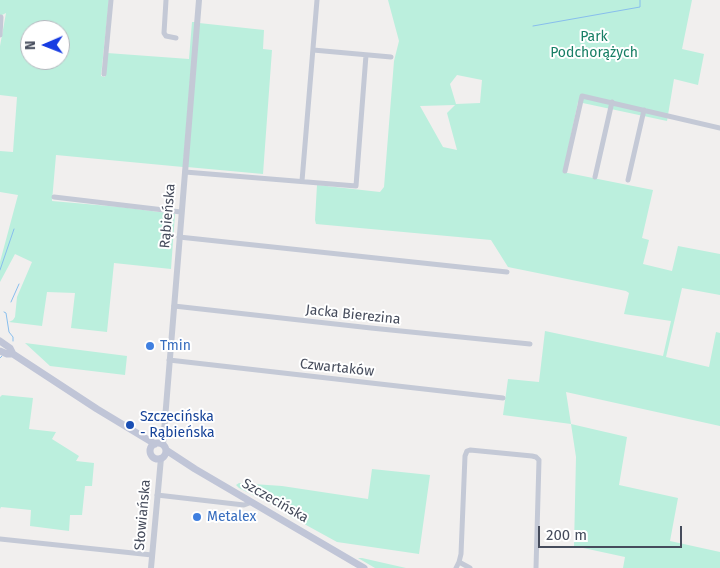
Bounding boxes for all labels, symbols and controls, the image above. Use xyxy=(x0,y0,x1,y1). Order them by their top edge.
north arrow xyxy=(20,20,70,70)
park label: Park Podchorążych xyxy=(550,29,638,62)
text: N xyxy=(22,40,39,50)
street label: Rąbieńska xyxy=(157,183,179,249)
street label: Jacka Bierezina xyxy=(305,302,401,328)
place label: Tmin xyxy=(160,338,191,354)
marker: Tmin xyxy=(144,340,156,352)
street label: Czwartaków xyxy=(299,356,375,380)
place label: Szczecińska - Rąbieńska xyxy=(140,409,215,442)
marker: Szczecińska - Rąbieńska xyxy=(124,419,136,431)
street label: Szczecińska xyxy=(239,475,311,527)
street label: Słowiańska xyxy=(132,479,154,551)
place label: Metalex xyxy=(207,509,256,525)
marker: Metalex xyxy=(191,511,203,523)
scale bar xyxy=(540,516,684,548)
text: 200 m xyxy=(546,526,587,544)

